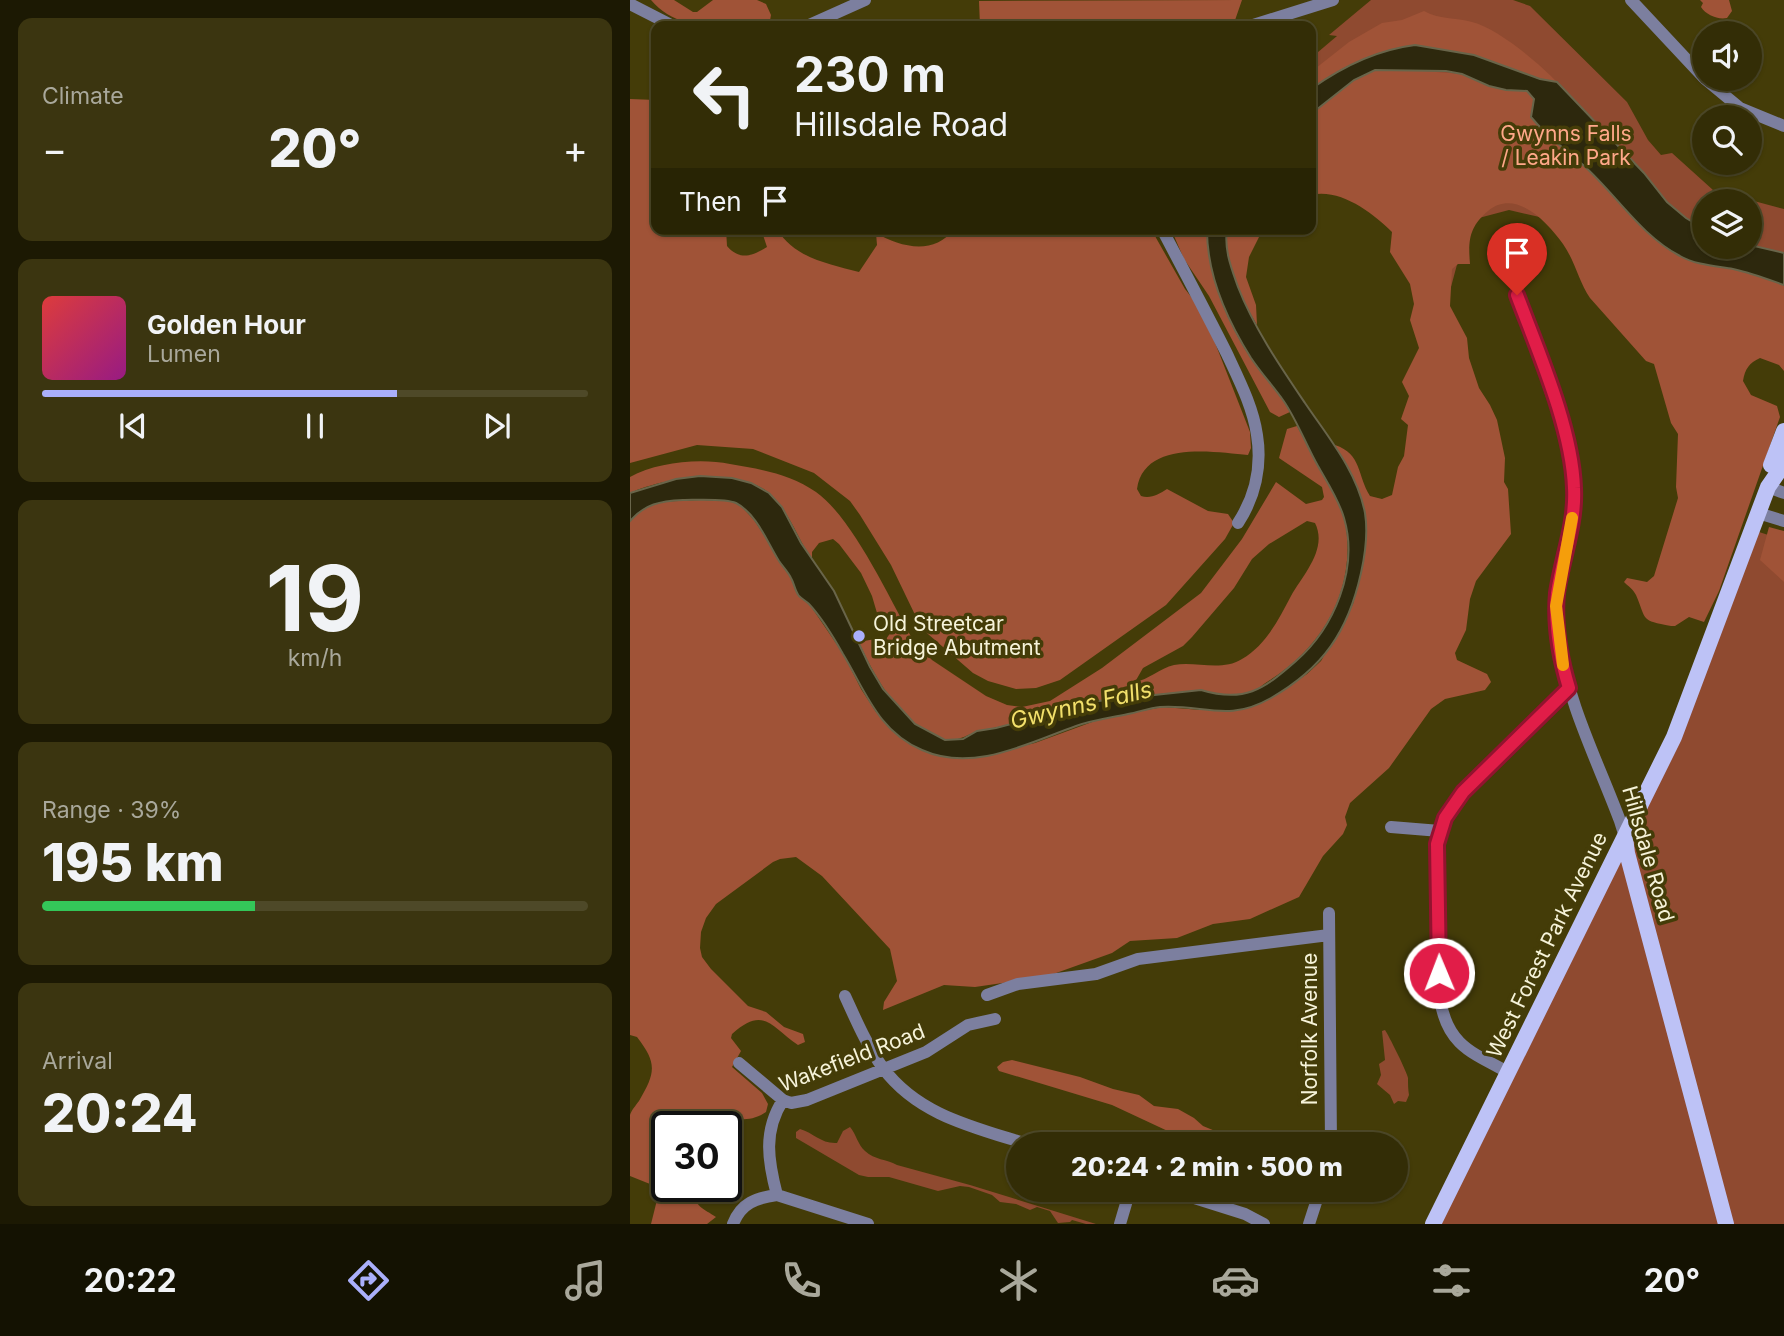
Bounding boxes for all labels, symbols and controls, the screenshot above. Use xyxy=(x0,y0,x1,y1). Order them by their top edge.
map controls xyxy=(1692,21,1762,259)
button: sound xyxy=(1692,21,1762,91)
text: 230 m xyxy=(794,45,946,104)
icon: left xyxy=(679,49,770,140)
text: Climate xyxy=(42,82,124,110)
text: Hillsdale Road xyxy=(794,105,1008,144)
button: search xyxy=(1692,105,1762,175)
text: 20° xyxy=(268,117,362,180)
park label: Gwynns Falls / Leakin Park xyxy=(1500,121,1632,170)
text: − xyxy=(42,126,67,172)
text: + xyxy=(563,126,588,172)
icon: arrive xyxy=(756,182,794,220)
text: Then xyxy=(679,186,742,217)
button: layers xyxy=(1692,189,1762,259)
pin xyxy=(1487,223,1547,295)
icon: arrive xyxy=(1498,234,1536,272)
text: Golden Hour xyxy=(147,309,306,340)
text: Lumen xyxy=(147,340,221,368)
icon: previous xyxy=(114,407,152,445)
icon: pause xyxy=(296,407,334,445)
icon: next xyxy=(478,407,516,445)
text: 19 xyxy=(266,543,364,653)
place label: Old Streetcar Bridge Abutment xyxy=(873,611,1041,660)
marker: Old Streetcar Bridge Abutment xyxy=(851,628,867,644)
text: km/h xyxy=(288,644,342,672)
water label: Gwynns Falls xyxy=(1007,675,1155,735)
street label: Hillsdale Road xyxy=(1617,783,1680,925)
text: Range · 39% xyxy=(42,796,181,824)
street label: West Forest Park Avenue xyxy=(1481,828,1612,1062)
text: 195 km xyxy=(42,831,224,894)
position arrow xyxy=(1402,936,1476,1010)
street label: Norfolk Avenue xyxy=(1297,953,1322,1105)
street label: Wakefield Road xyxy=(775,1018,928,1097)
text: Arrival xyxy=(42,1047,113,1075)
text: 20:24 xyxy=(42,1082,198,1145)
speed limit sign: 30 xyxy=(651,1111,742,1202)
text: 20:24 · 2 min · 500 m xyxy=(1071,1151,1343,1182)
icon: directions xyxy=(344,1256,393,1305)
icon: music xyxy=(561,1256,610,1305)
icon: phone xyxy=(777,1256,826,1305)
icon: climate xyxy=(994,1256,1043,1305)
icon: car xyxy=(1211,1256,1260,1305)
icon: filters xyxy=(1427,1256,1476,1305)
text: 20:22 xyxy=(84,1261,177,1300)
text: 20° xyxy=(1644,1261,1700,1300)

